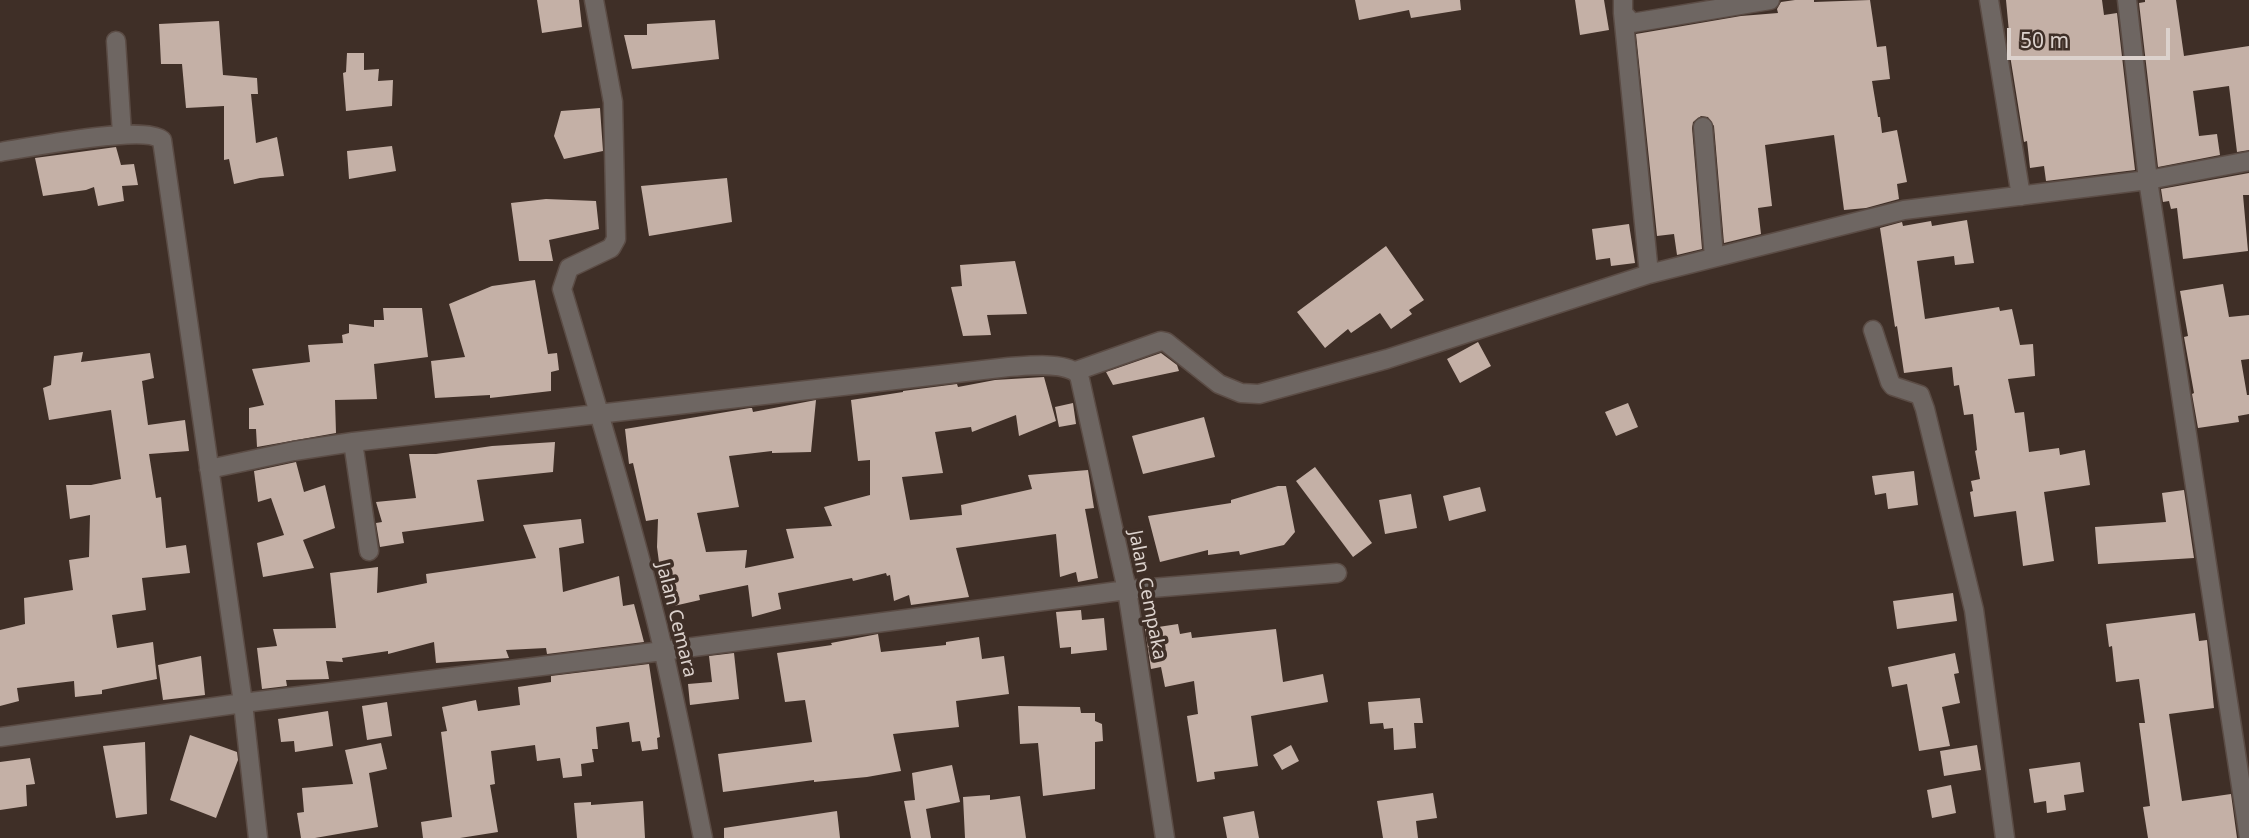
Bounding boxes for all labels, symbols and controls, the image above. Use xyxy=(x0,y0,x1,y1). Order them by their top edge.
scale bar xyxy=(2011,14,2174,58)
text: 50 m xyxy=(2020,26,2069,54)
street label: Jalan Cempaka xyxy=(1123,528,1171,662)
street label: Jalan Cemara xyxy=(651,560,701,680)

